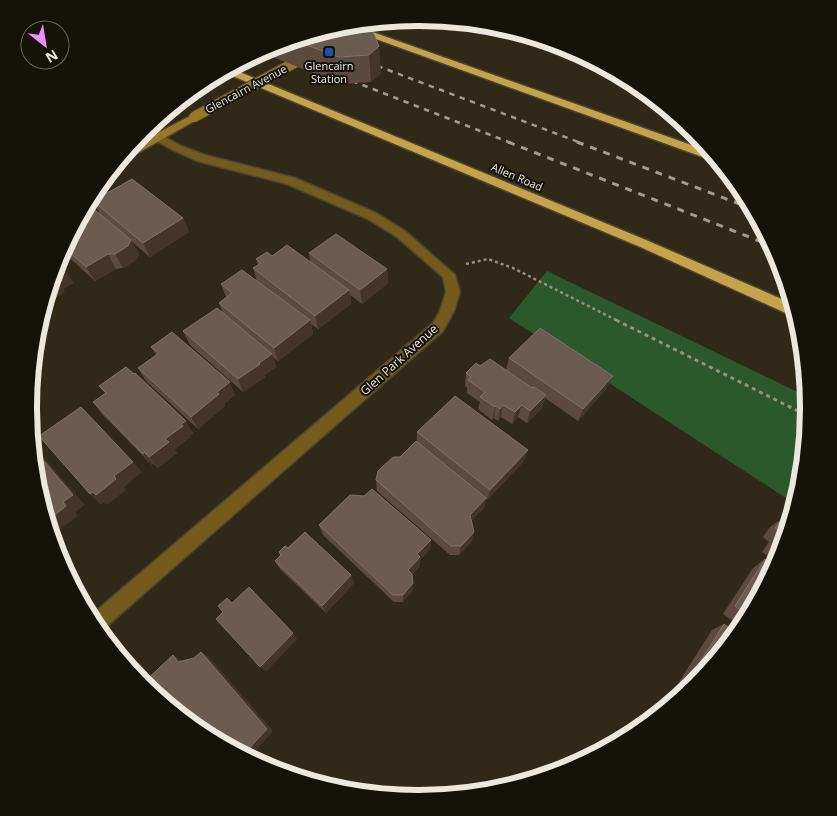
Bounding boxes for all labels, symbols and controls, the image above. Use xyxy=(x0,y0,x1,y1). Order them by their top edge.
north arrow xyxy=(20,20,70,70)
text: N xyxy=(42,45,62,68)
marker: Glencairn Station xyxy=(323,46,335,58)
place label: Glencairn Station xyxy=(304,58,354,86)
street label: Glencairn Avenue xyxy=(202,61,289,116)
street label: Allen Road xyxy=(489,159,545,194)
street label: Glen Park Avenue xyxy=(356,320,441,399)

